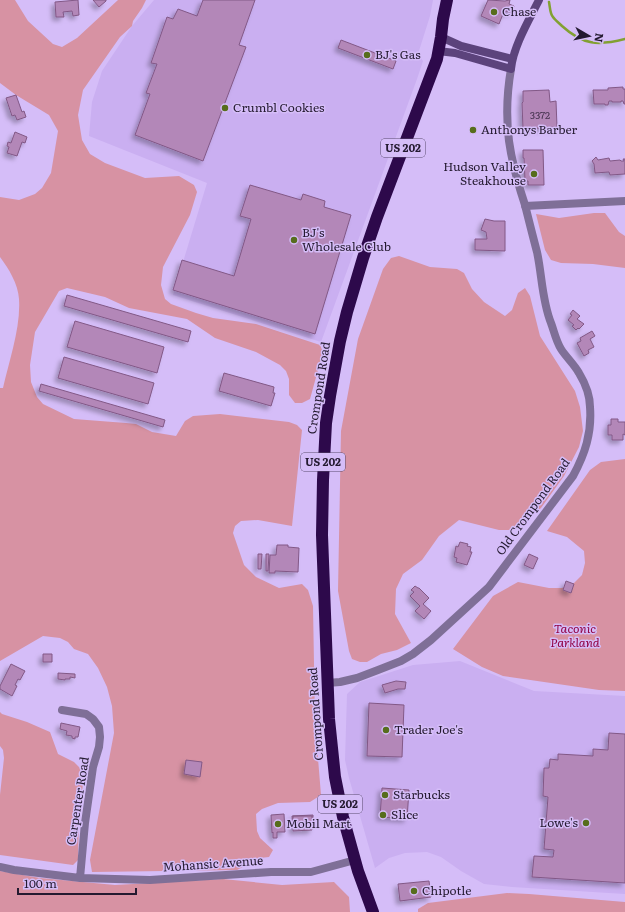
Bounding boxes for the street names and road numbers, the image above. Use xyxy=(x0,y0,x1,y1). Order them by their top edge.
road number: US 202 xyxy=(381,139,425,157)
street label: Crompond Road xyxy=(302,340,334,435)
road number: US 202 xyxy=(301,453,345,471)
street label: Old Crompond Road xyxy=(491,454,574,559)
street label: Crompond Road xyxy=(303,666,327,761)
street label: Carpenter Road xyxy=(61,755,93,846)
road number: US 202 xyxy=(318,795,362,813)
street label: Mohansic Avenue xyxy=(162,851,264,875)

